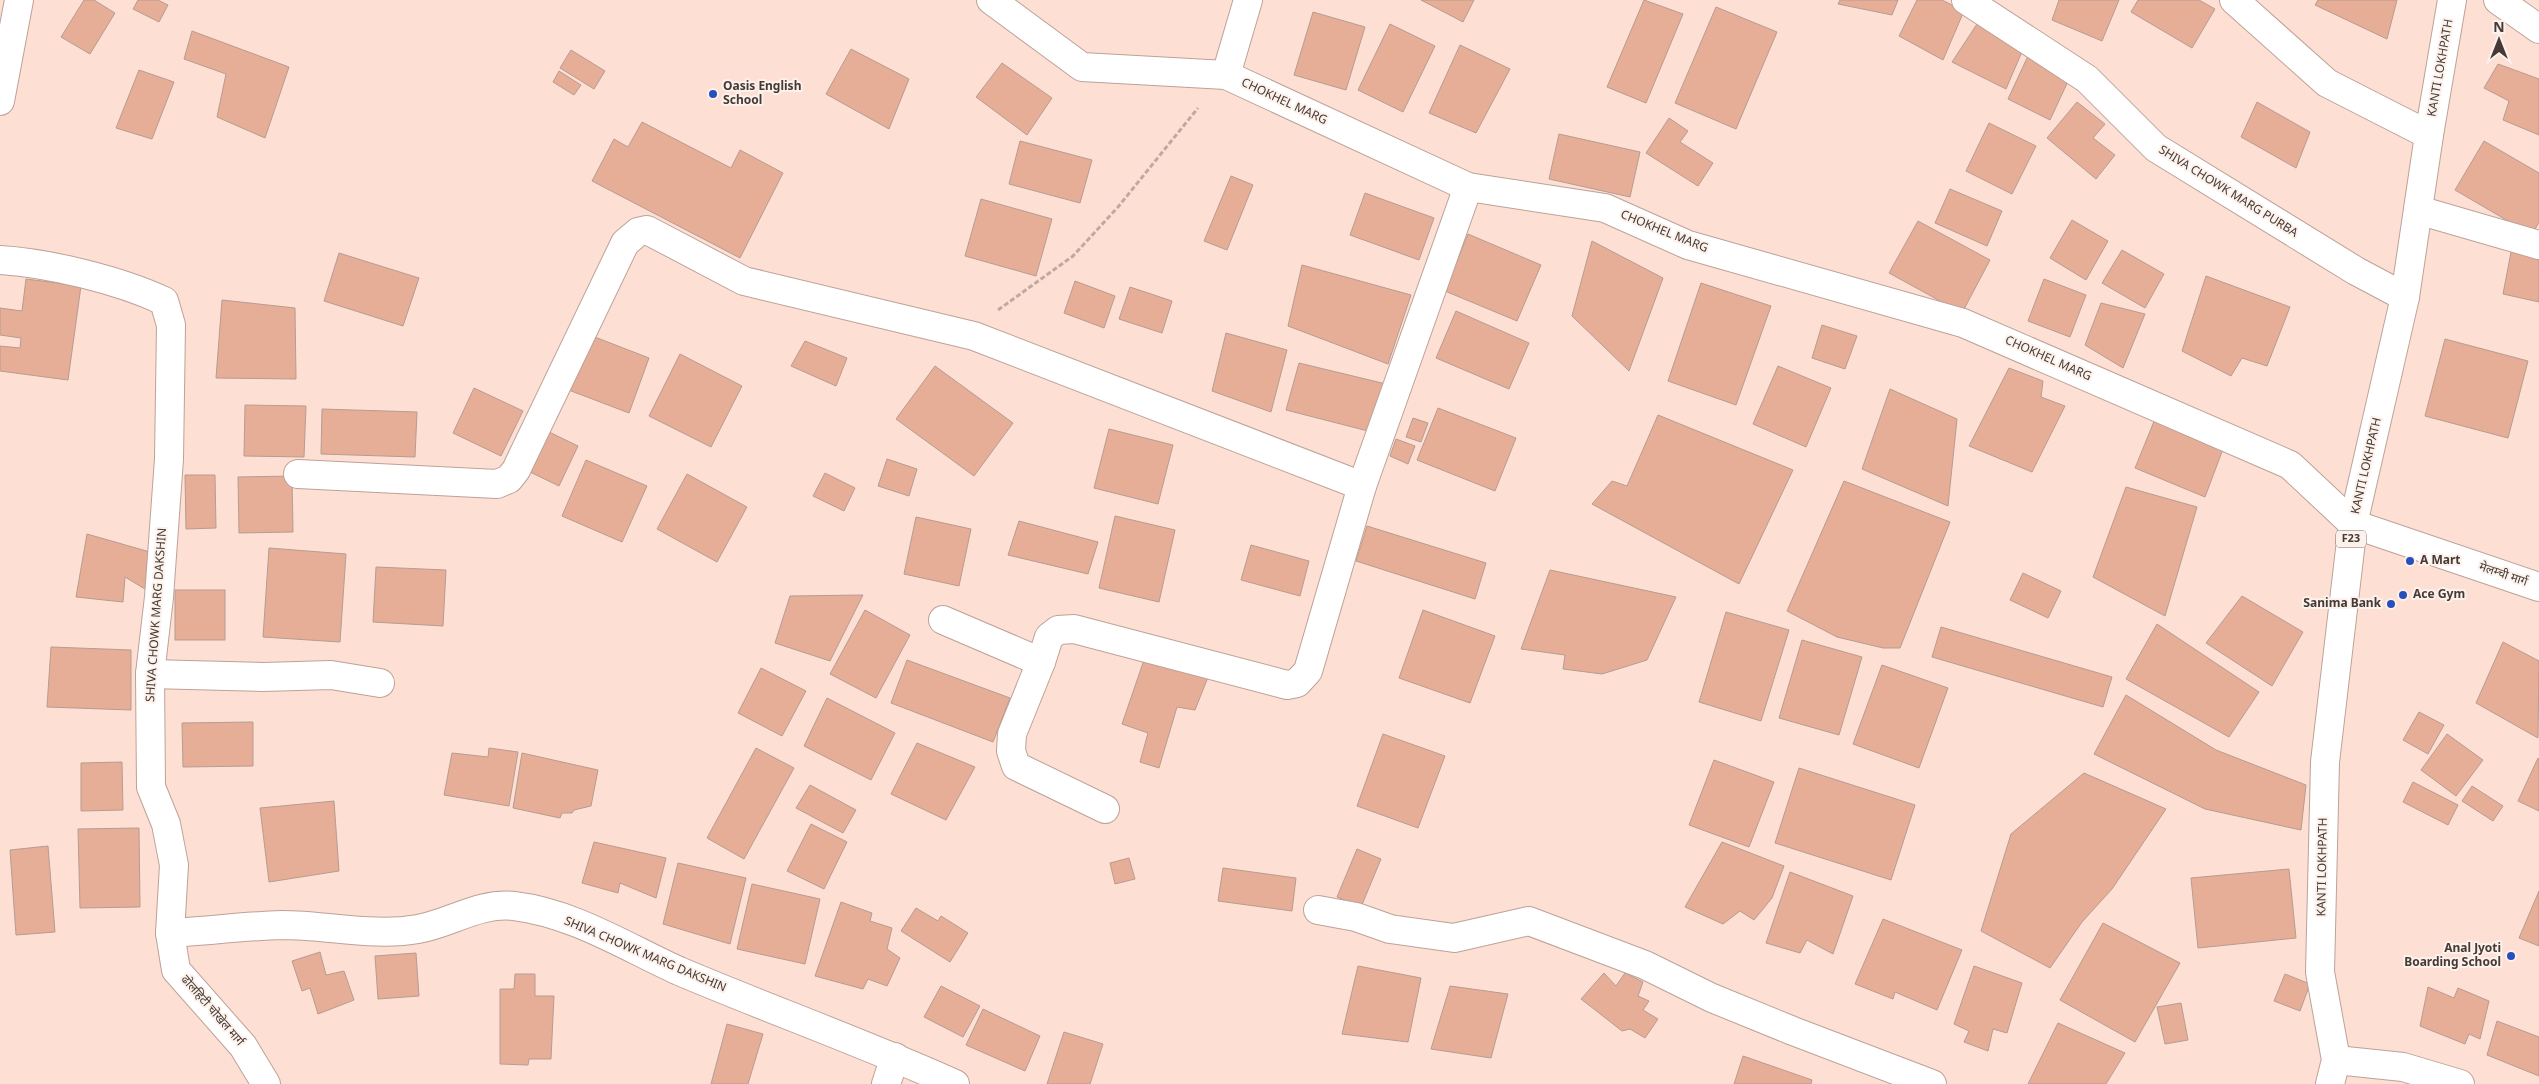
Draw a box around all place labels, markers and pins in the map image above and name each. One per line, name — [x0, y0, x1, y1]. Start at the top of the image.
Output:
place label: Oasis English School — [723, 79, 801, 109]
marker: Oasis English School — [707, 88, 719, 100]
place label: A Mart — [2420, 553, 2460, 569]
marker: A Mart — [2404, 555, 2416, 567]
place label: Ace Gym — [2413, 587, 2465, 603]
marker: Ace Gym — [2397, 589, 2409, 601]
place label: Sanima Bank — [2303, 596, 2382, 612]
marker: Sanima Bank — [2385, 598, 2397, 610]
place label: Anal Jyoti Boarding School — [2404, 941, 2501, 971]
marker: Anal Jyoti Boarding School — [2505, 950, 2517, 962]

